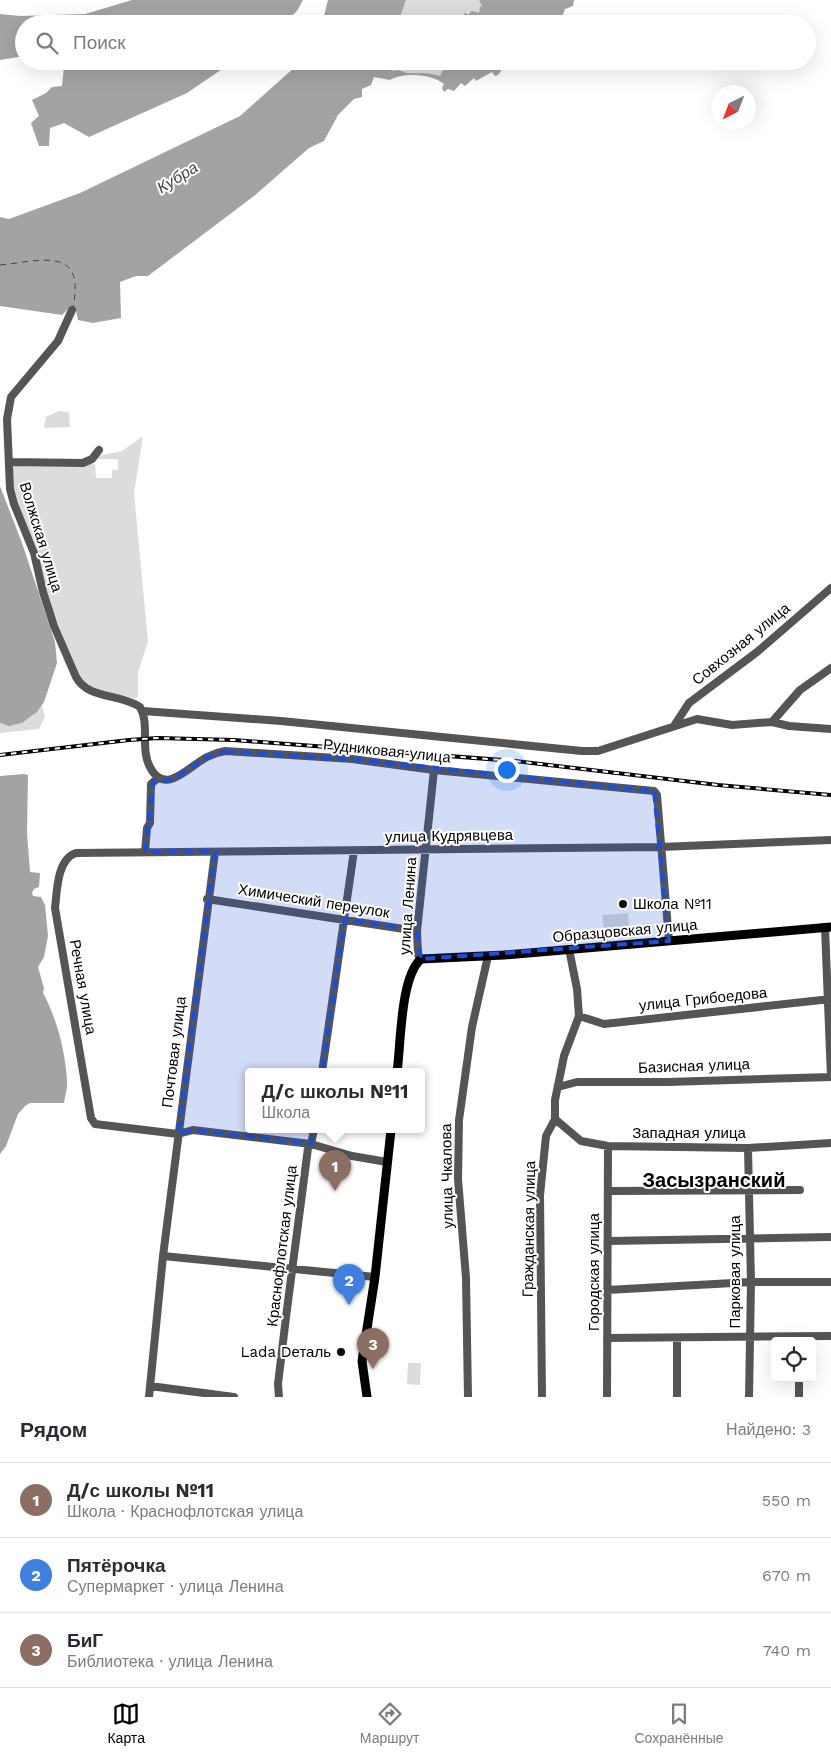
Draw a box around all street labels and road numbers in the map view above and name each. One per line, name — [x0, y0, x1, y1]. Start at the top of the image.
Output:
street label: Волжская улица — [16, 480, 66, 595]
street label: Совхозная улица — [688, 599, 794, 689]
street label: Рудниковая улица — [322, 735, 452, 767]
street label: улица Кудрявцева — [385, 826, 514, 846]
street label: улица Ленина — [396, 856, 420, 955]
street label: Химический переулок — [237, 880, 391, 922]
street label: Образцовская улица — [552, 916, 699, 946]
street label: Речная улица — [66, 938, 100, 1037]
street label: улица Грибоедова — [638, 983, 769, 1015]
street label: Почтовая улица — [158, 995, 190, 1109]
street label: Базисная улица — [638, 1055, 751, 1077]
street label: улица Чкалова — [437, 1123, 457, 1229]
street label: Западная улица — [632, 1124, 747, 1142]
street label: Гражданская улица — [519, 1160, 539, 1297]
street label: Краснофлотская улица — [263, 1164, 301, 1328]
street label: Городская улица — [585, 1212, 603, 1331]
street label: Парковая улица — [726, 1215, 744, 1329]

